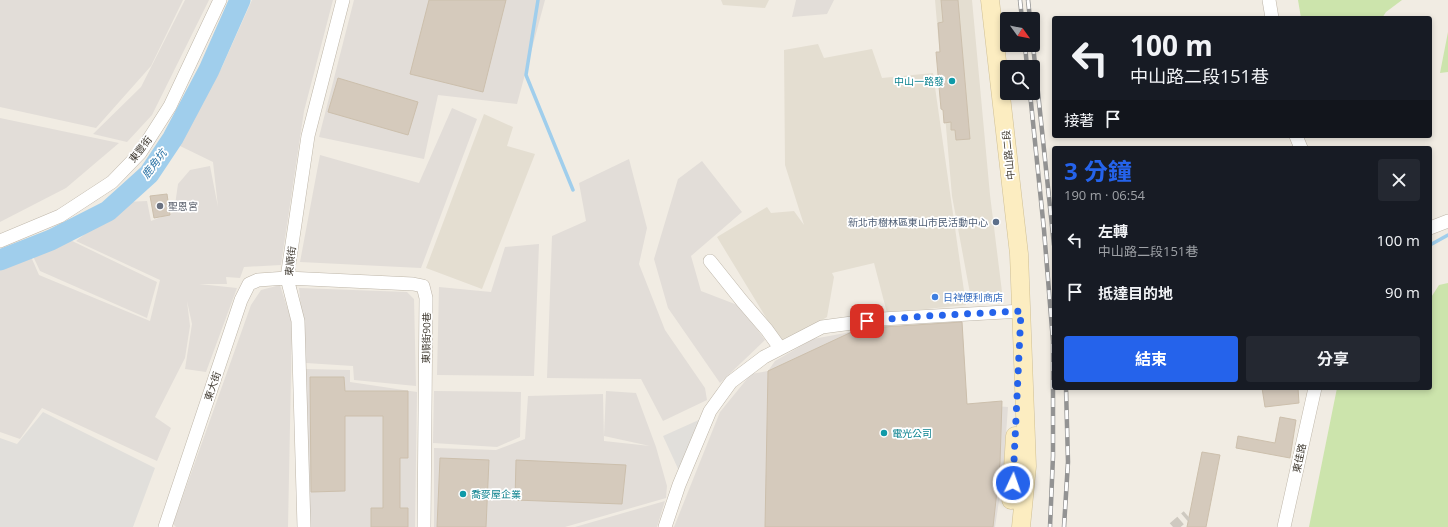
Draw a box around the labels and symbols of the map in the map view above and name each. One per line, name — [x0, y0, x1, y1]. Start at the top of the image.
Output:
north arrow — [1000, 12, 1040, 52]
place label: 中山一路發 — [894, 74, 944, 88]
marker: 中山一路發 — [947, 76, 957, 86]
street label: 中山路二段 — [998, 129, 1018, 181]
street label: 東豐街 — [125, 133, 155, 165]
water label: 鹿角坑 — [138, 144, 171, 181]
place label: 聖恩宮 — [168, 199, 198, 213]
marker: 聖恩宮 — [155, 201, 165, 211]
place label: 新北市樹林區東山市民活動中心 — [848, 215, 988, 229]
marker: 新北市樹林區東山市民活動中心 — [991, 217, 1001, 227]
street label: 東順街 — [281, 245, 299, 277]
place label: 日祥便利商店 — [943, 290, 1003, 304]
marker: 日祥便利商店 — [930, 292, 940, 302]
pin — [850, 304, 884, 338]
street label: 東順街90巷 — [419, 312, 433, 364]
street label: 東大街 — [200, 370, 224, 402]
place label: 電光公司 — [892, 426, 932, 440]
marker: 電光公司 — [879, 428, 889, 438]
street label: 東佳路 — [1289, 442, 1309, 474]
position arrow — [992, 462, 1034, 504]
place label: 喬麥屋企業 — [471, 487, 521, 501]
marker: 喬麥屋企業 — [458, 489, 468, 499]

